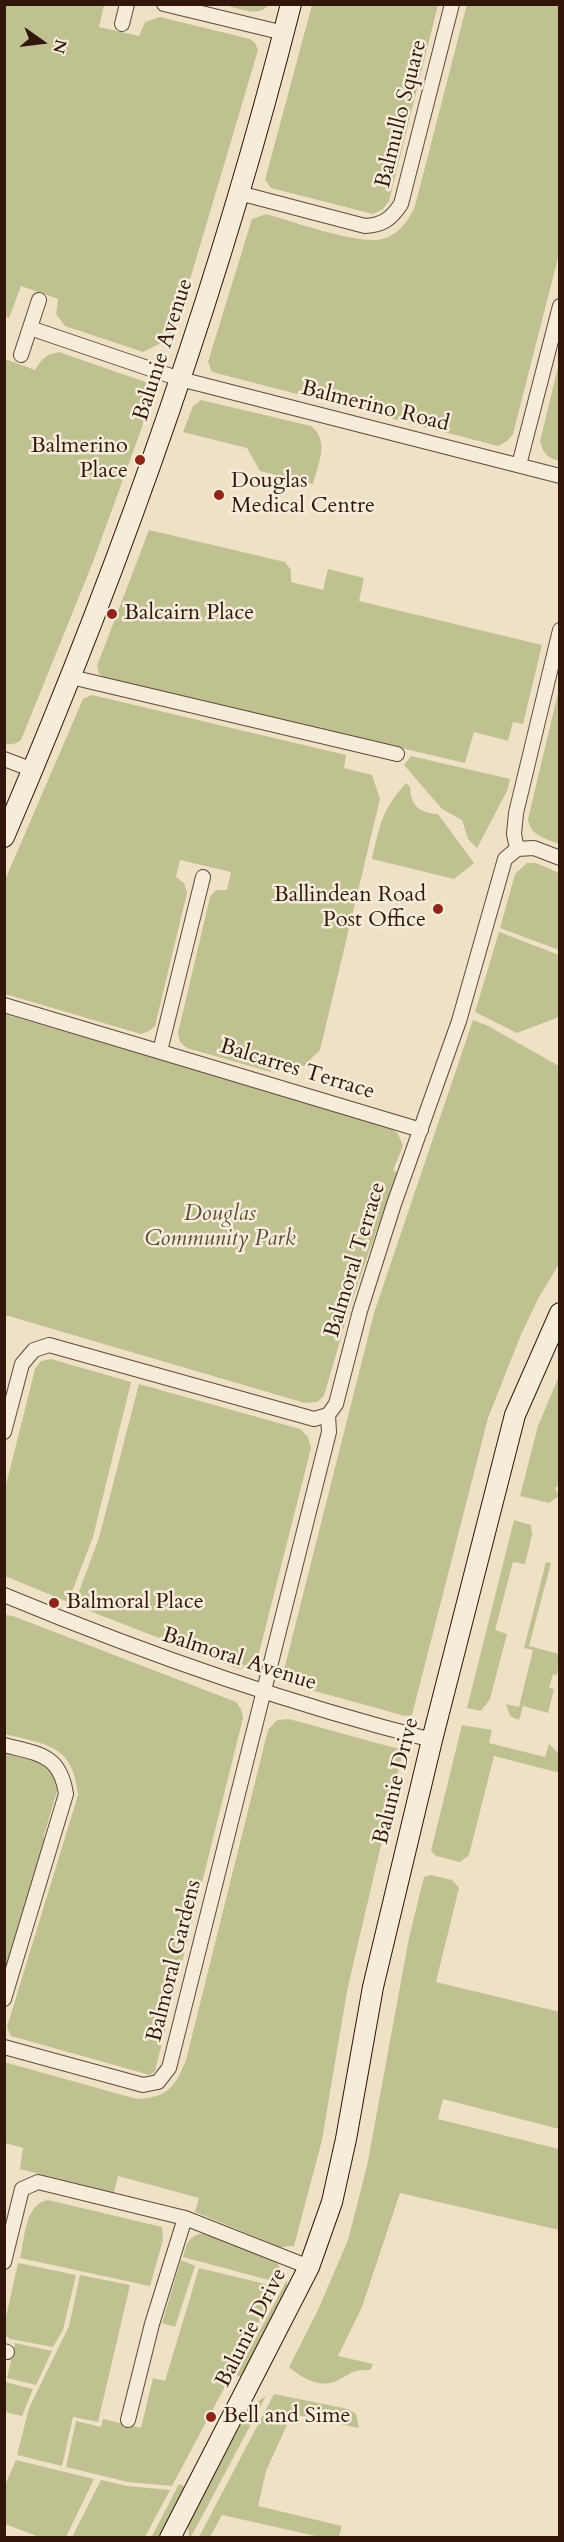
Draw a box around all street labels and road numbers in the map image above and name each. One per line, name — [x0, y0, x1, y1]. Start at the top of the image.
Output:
street label: Balmullo Square — [371, 37, 433, 191]
street label: Balunie Avenue — [129, 276, 199, 424]
street label: Balmerino Road — [298, 376, 452, 438]
street label: Balcarres Terrace — [216, 1034, 378, 1106]
street label: Balmoral Terrace — [320, 1179, 392, 1341]
street label: Balmoral Avenue — [158, 1623, 320, 1697]
street label: Balunie Drive — [368, 1715, 426, 1847]
street label: Balmoral Gardens — [142, 1877, 208, 2045]
street label: Balunie Drive — [211, 2264, 293, 2392]

